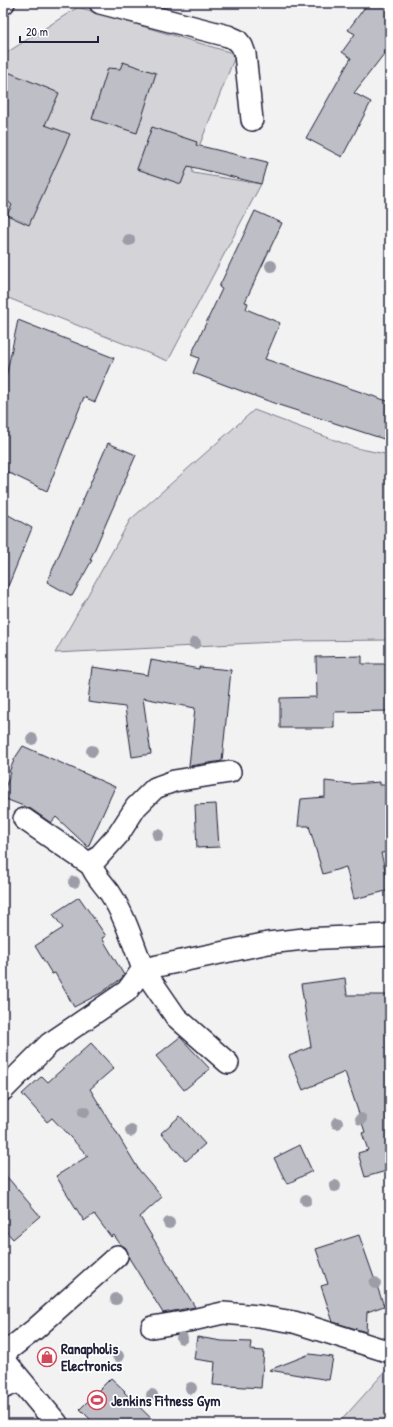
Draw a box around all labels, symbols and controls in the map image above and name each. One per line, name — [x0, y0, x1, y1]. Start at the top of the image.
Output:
scale bar — [20, 18, 98, 44]
text: 20 m — [26, 23, 48, 40]
place label: Ranapholis Electronics — [61, 1338, 122, 1376]
shop icon: Ranapholis Electronics — [36, 1346, 58, 1368]
sports icon: Jenkins Fitness Gym — [86, 1389, 108, 1411]
place label: Jenkins Fitness Gym — [111, 1390, 221, 1412]

